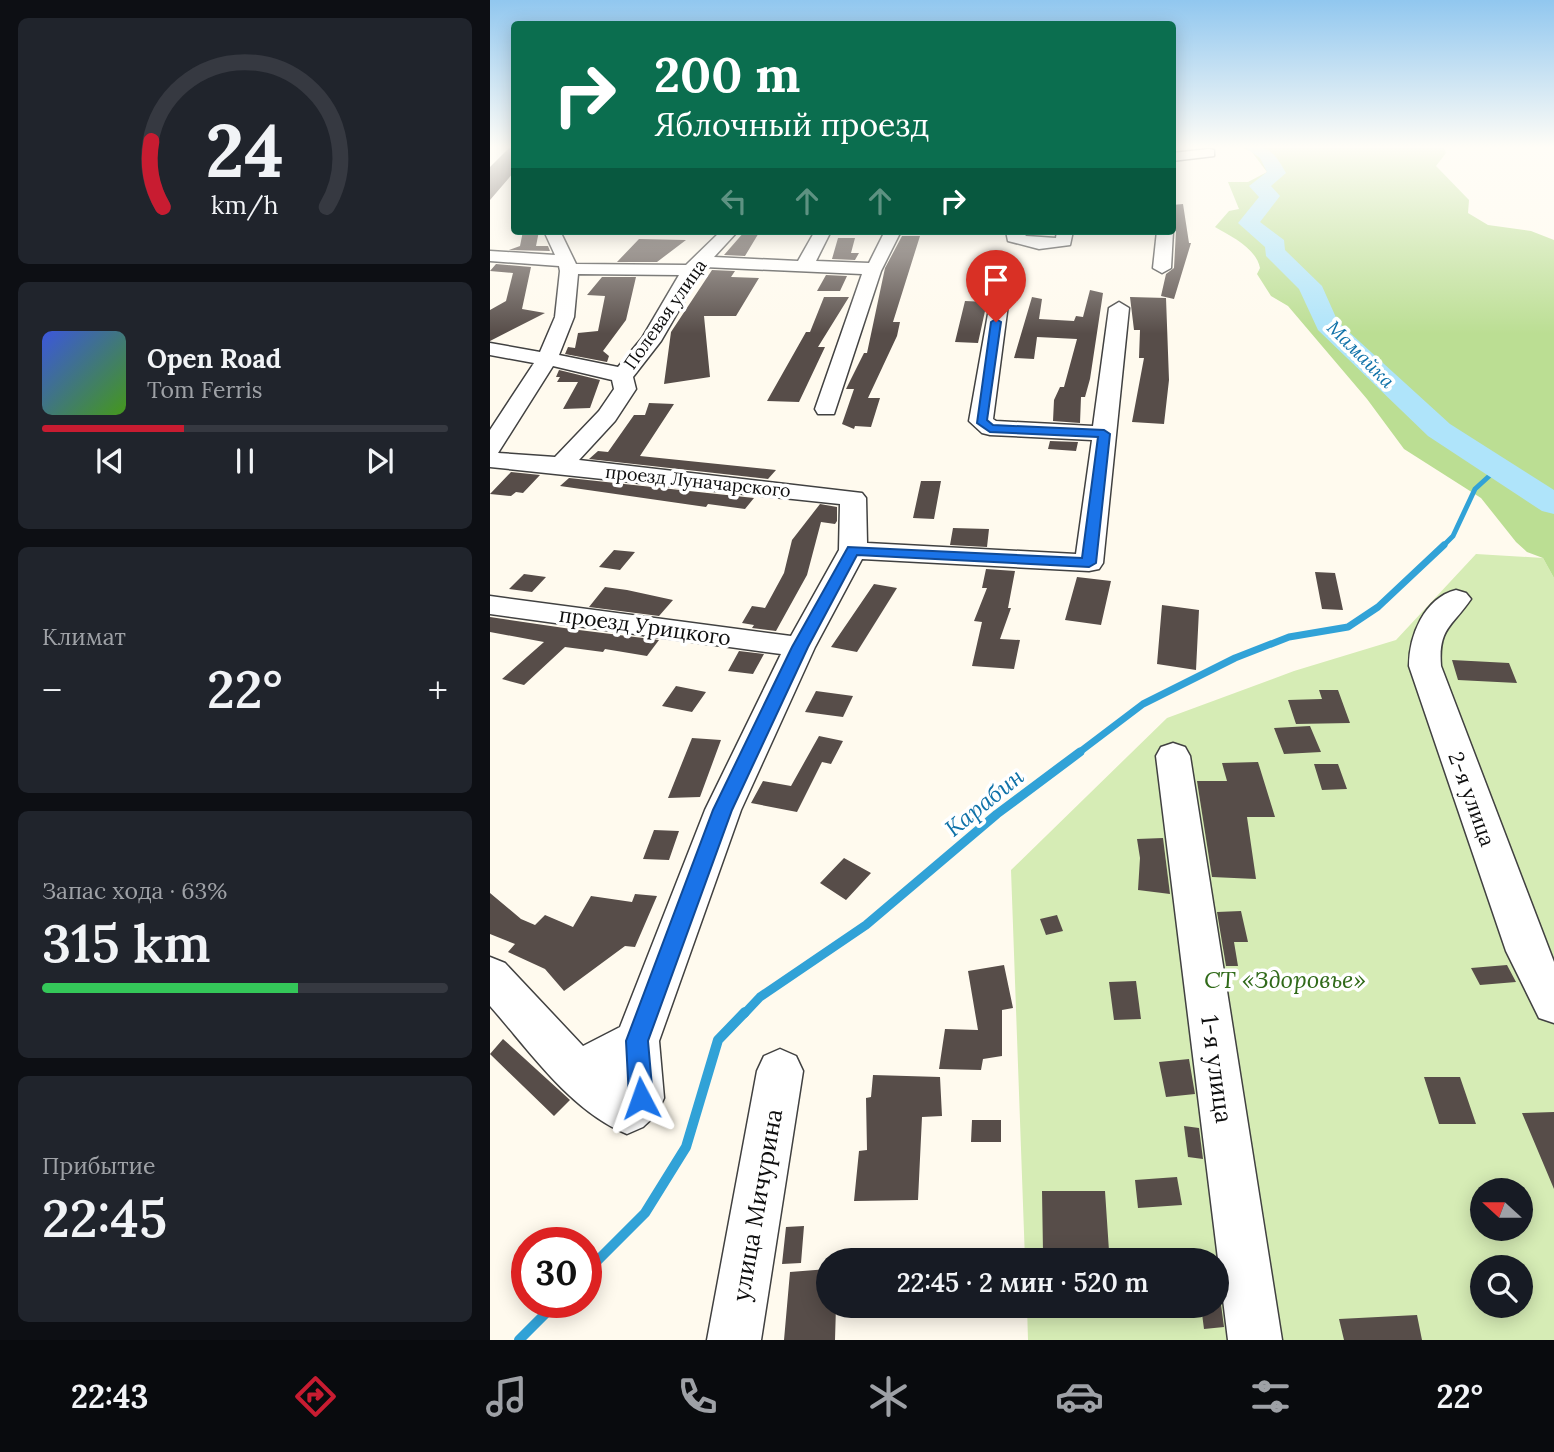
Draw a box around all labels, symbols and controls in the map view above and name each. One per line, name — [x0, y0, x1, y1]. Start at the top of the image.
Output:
text: 200 m — [654, 43, 800, 105]
icon: right — [539, 49, 630, 140]
text: Яблочный проезд — [654, 104, 929, 145]
text: 24 — [206, 105, 284, 198]
icon: left — [715, 182, 753, 220]
icon: ahead — [788, 182, 826, 220]
icon: ahead — [861, 182, 899, 220]
icon: right — [934, 182, 972, 220]
text: km/h — [211, 189, 279, 221]
pin — [966, 250, 1026, 322]
street label: Полевая улица — [619, 254, 711, 374]
icon: arrive — [977, 261, 1015, 299]
water label: Мамайка — [1322, 315, 1400, 393]
text: Open Road — [147, 342, 281, 375]
text: Tom Ferris — [147, 375, 262, 404]
icon: previous — [91, 442, 129, 480]
icon: pause — [226, 442, 264, 480]
icon: next — [361, 442, 399, 480]
street label: проезд Луначарского — [604, 460, 792, 502]
street label: проезд Урицкого — [557, 601, 733, 651]
text: Климат — [42, 622, 126, 651]
text: 22° — [207, 656, 283, 722]
text: − — [42, 666, 62, 714]
text: + — [428, 666, 448, 714]
street label: 2-я улица — [1442, 748, 1502, 850]
water label: Карабин — [939, 761, 1029, 842]
text: Запас хода · 63% — [42, 876, 227, 905]
text: 315 km — [42, 910, 211, 976]
park label: СТ «Здоровье» — [1204, 964, 1366, 995]
street label: 1-я улица — [1194, 1013, 1240, 1125]
position arrow — [604, 1061, 678, 1135]
street label: улица Мичурина — [725, 1106, 789, 1304]
text: Прибытие — [42, 1151, 156, 1180]
north arrow — [1470, 1178, 1533, 1241]
map controls — [1470, 1178, 1533, 1318]
text: 22:45 — [42, 1185, 167, 1251]
speed limit sign: 30 — [511, 1227, 602, 1318]
button: search — [1470, 1255, 1533, 1318]
text: 22:45 · 2 мин · 520 m — [897, 1266, 1148, 1299]
icon: directions — [291, 1372, 340, 1421]
icon: music — [482, 1372, 531, 1421]
icon: phone — [673, 1372, 722, 1421]
icon: climate — [864, 1372, 913, 1421]
icon: car — [1055, 1372, 1104, 1421]
icon: filters — [1246, 1372, 1295, 1421]
text: 22:43 — [71, 1376, 149, 1417]
text: 22° — [1437, 1376, 1483, 1417]

